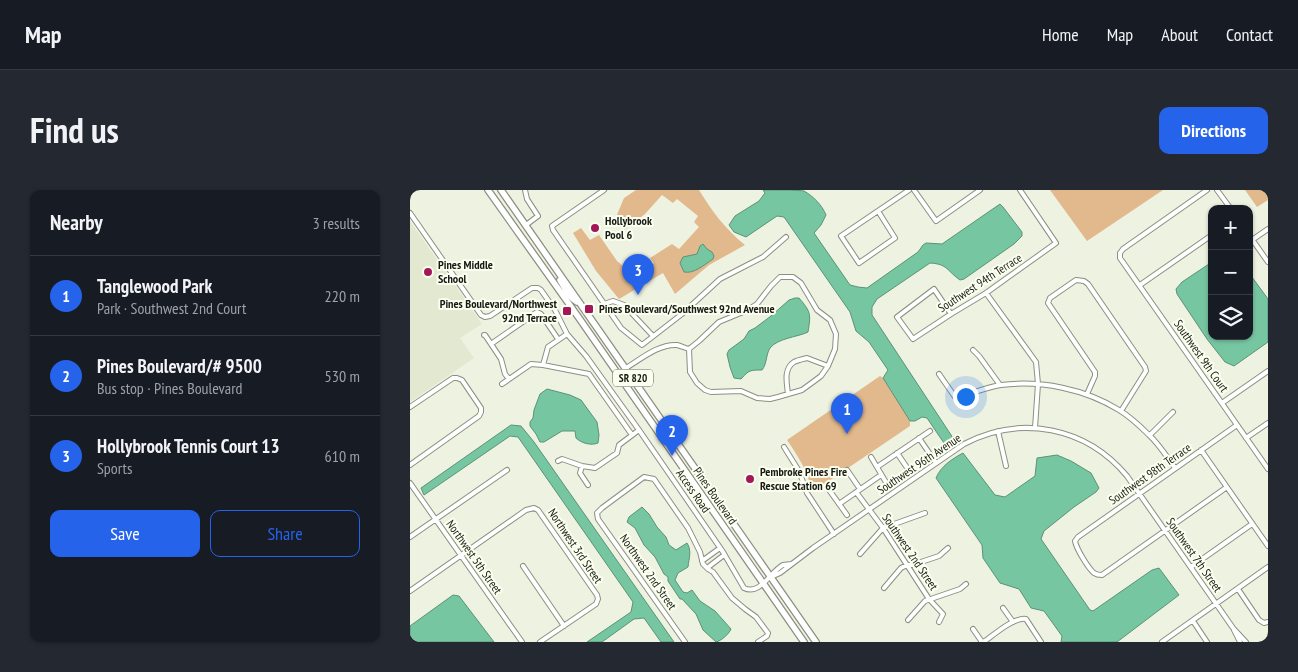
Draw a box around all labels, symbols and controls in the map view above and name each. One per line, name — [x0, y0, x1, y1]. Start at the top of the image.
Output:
text: Map — [25, 19, 62, 50]
text: Home — [1042, 23, 1079, 46]
text: Map — [1107, 23, 1133, 46]
text: About — [1161, 23, 1198, 46]
text: Contact — [1226, 23, 1273, 46]
text: Find us — [30, 107, 119, 153]
button: Directions — [1159, 107, 1268, 154]
map controls — [1208, 205, 1253, 340]
button: + — [1208, 205, 1253, 250]
text: Nearby — [50, 209, 103, 236]
text: 3 results — [313, 213, 360, 233]
place label: Hollybrook Pool 6 — [605, 213, 652, 242]
marker: Hollybrook Pool 6 — [589, 222, 601, 234]
street label: Southwest 94th Terrace — [935, 250, 1025, 315]
button: − — [1208, 250, 1253, 295]
pin: 3 — [622, 254, 654, 295]
place label: Pines Middle School — [438, 257, 493, 286]
marker: Pines Middle School — [422, 266, 434, 278]
text: Tanglewood Park — [97, 274, 212, 298]
text: 1 — [62, 286, 70, 306]
text: 220 m — [325, 286, 360, 306]
button: layers — [1208, 295, 1253, 340]
place label: Pines Boulevard/Northwest 92nd Terrace — [440, 296, 557, 325]
text: Park · Southwest 2nd Court — [97, 298, 246, 318]
place label: Pines Boulevard/Southwest 92nd Avenue — [599, 301, 775, 316]
marker: Pines Boulevard/Southwest 92nd Avenue — [583, 303, 595, 315]
marker: Pines Boulevard/Northwest 92nd Terrace — [561, 305, 573, 317]
street label: Southwest 9th Court — [1171, 317, 1232, 395]
text: Pines Boulevard/# 9500 — [97, 354, 262, 378]
text: 2 — [62, 366, 70, 386]
text: 530 m — [325, 366, 360, 386]
road number: SR 820 — [613, 370, 653, 387]
text: Bus stop · Pines Boulevard — [97, 378, 243, 398]
your location — [953, 384, 979, 410]
pin: 1 — [831, 393, 863, 434]
pin: 2 — [656, 415, 688, 456]
street label: Southwest 96th Avenue — [874, 430, 964, 497]
text: Hollybrook Tennis Court 13 — [97, 434, 279, 458]
street label: Southwest 98th Terrace — [1106, 440, 1194, 508]
text: 3 — [62, 446, 70, 466]
text: 610 m — [325, 446, 360, 466]
text: Sports — [97, 458, 132, 478]
street label: Pines Boulevard — [690, 464, 741, 527]
place label: Pembroke Pines Fire Rescue Station 69 — [760, 464, 847, 493]
street label: Access Road — [673, 466, 714, 515]
marker: Pembroke Pines Fire Rescue Station 69 — [744, 473, 756, 485]
street label: Northwest 3rd Street — [545, 506, 606, 587]
button: Save — [50, 510, 200, 557]
button: Share — [210, 510, 360, 557]
street label: Southwest 2nd Street — [879, 511, 942, 593]
street label: Southwest 7th Street — [1163, 515, 1226, 595]
street label: Northwest 5th Street — [443, 517, 506, 597]
street label: Northwest 2nd Street — [617, 531, 680, 613]

